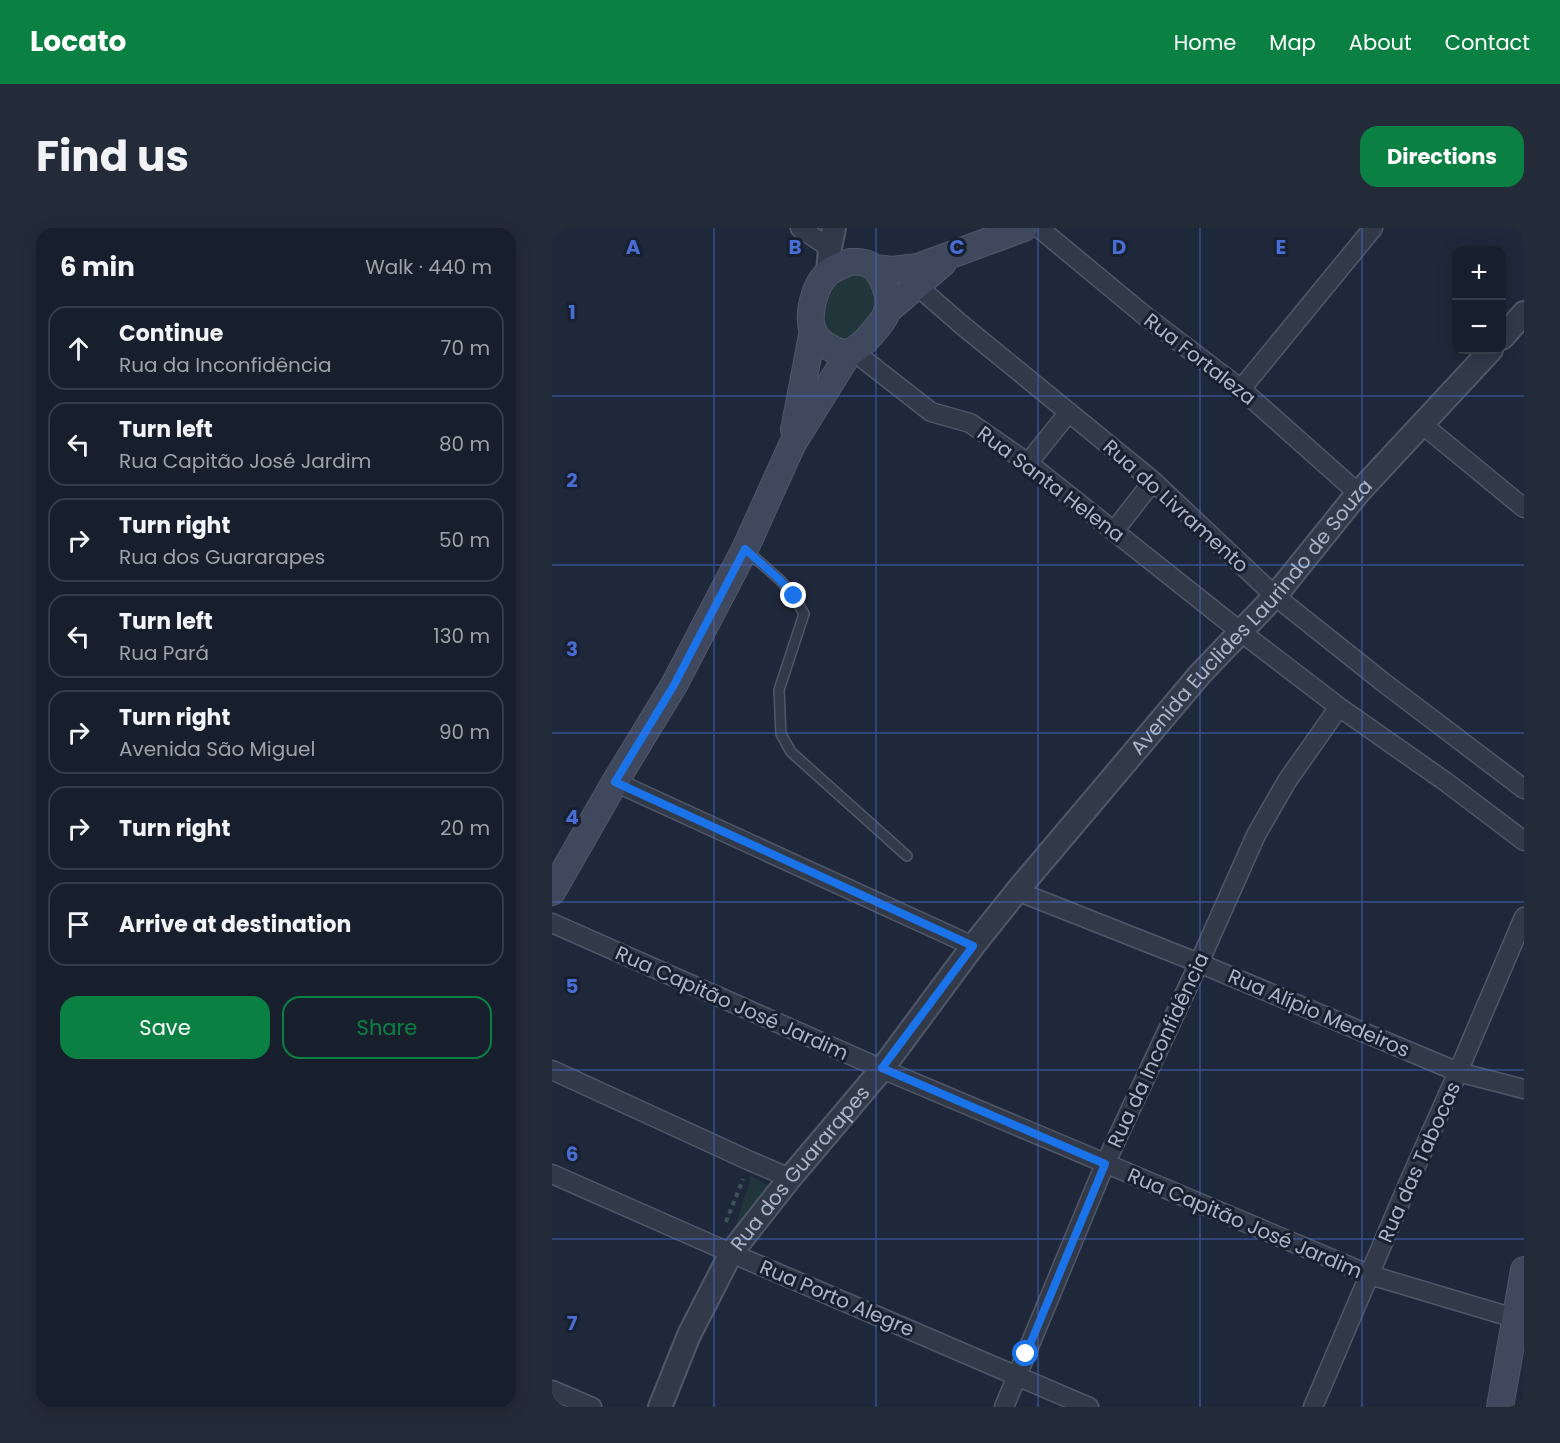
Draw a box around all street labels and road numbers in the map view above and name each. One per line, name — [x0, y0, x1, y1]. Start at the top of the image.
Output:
street label: Rua Fortaleza — [1138, 306, 1262, 412]
street label: Rua Santa Helena — [972, 419, 1130, 549]
street label: Rua do Livramento — [1097, 433, 1255, 579]
street label: Avenida Euclides Laurindo de Souza — [1124, 472, 1378, 761]
street label: Rua Capitão José Jardim — [611, 939, 853, 1067]
street label: Rua da Inconfidência — [1100, 948, 1216, 1152]
street label: Rua Alípio Medeiros — [1224, 962, 1414, 1064]
street label: Rua das Tabocas — [1371, 1077, 1467, 1247]
street label: Rua dos Guararapes — [724, 1080, 876, 1257]
street label: Rua Capitão José Jardim — [1123, 1161, 1367, 1285]
street label: Rua Porto Alegre — [755, 1253, 919, 1343]

